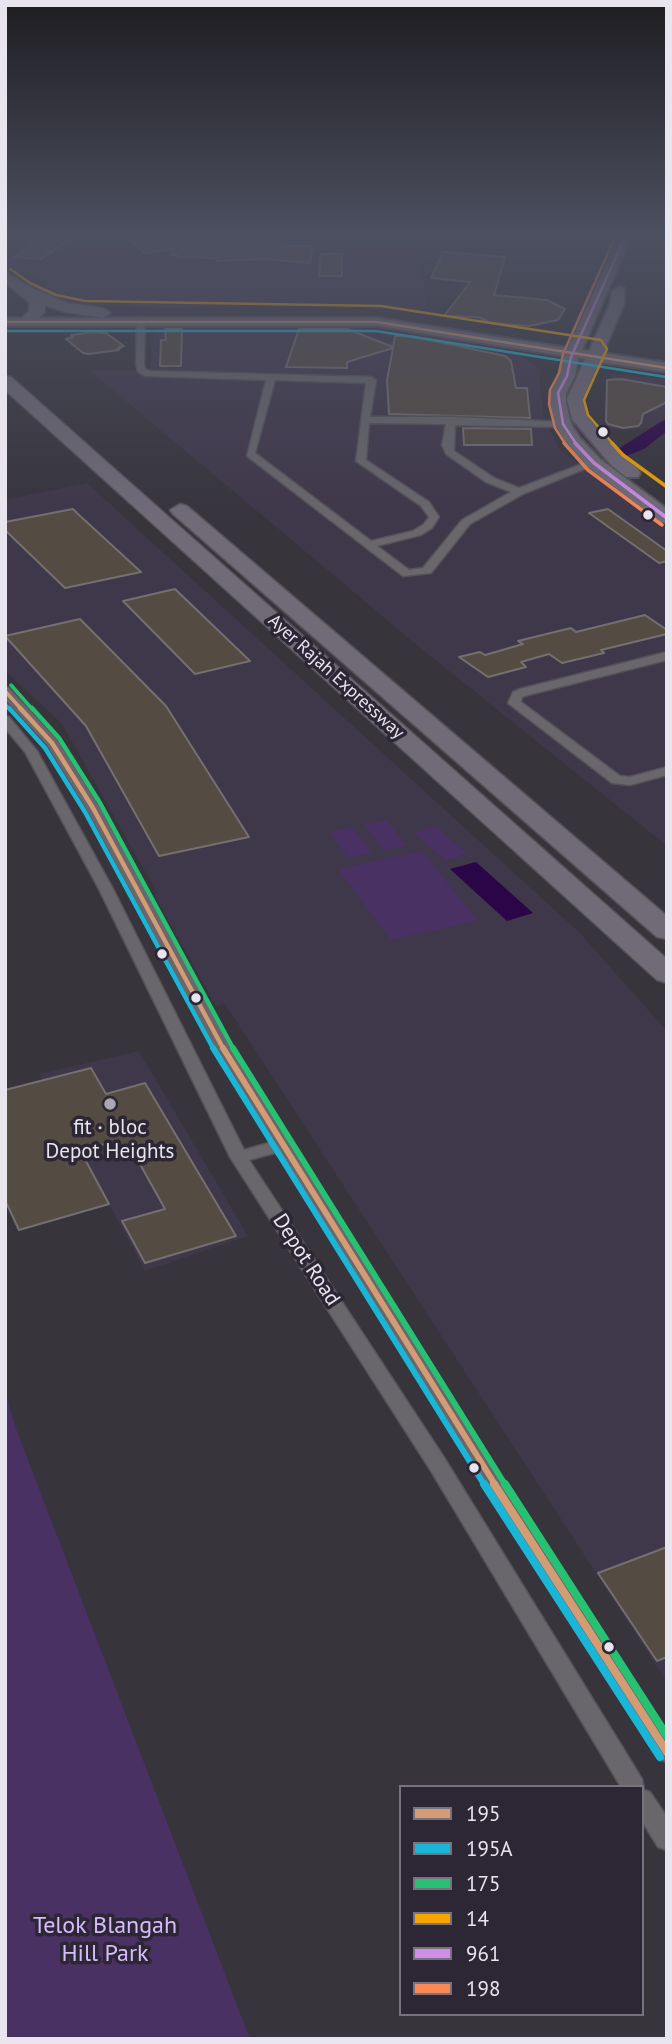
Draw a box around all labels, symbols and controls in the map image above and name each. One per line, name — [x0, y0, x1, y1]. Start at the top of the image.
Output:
unlabelled marker — [596, 425, 610, 439]
unlabelled marker — [641, 508, 655, 522]
street label: Ayer Rajah Expressway — [264, 610, 408, 744]
unlabelled marker — [155, 947, 169, 961]
unlabelled marker — [189, 991, 203, 1005]
marker: fit · bloc Depot Heights — [102, 1096, 118, 1112]
place label: fit · bloc Depot Heights — [46, 1115, 174, 1165]
street label: Depot Road — [267, 1209, 345, 1311]
unlabelled marker — [467, 1461, 481, 1475]
unlabelled marker — [602, 1640, 616, 1654]
legend — [399, 1785, 644, 2016]
text: 195 — [466, 1800, 500, 1827]
text: 195A — [466, 1835, 513, 1862]
text: 175 — [466, 1870, 500, 1897]
text: 14 — [466, 1905, 489, 1932]
park label: Telok Blangah Hill Park — [33, 1912, 177, 1968]
text: 961 — [466, 1940, 500, 1967]
text: 198 — [466, 1975, 500, 2002]

